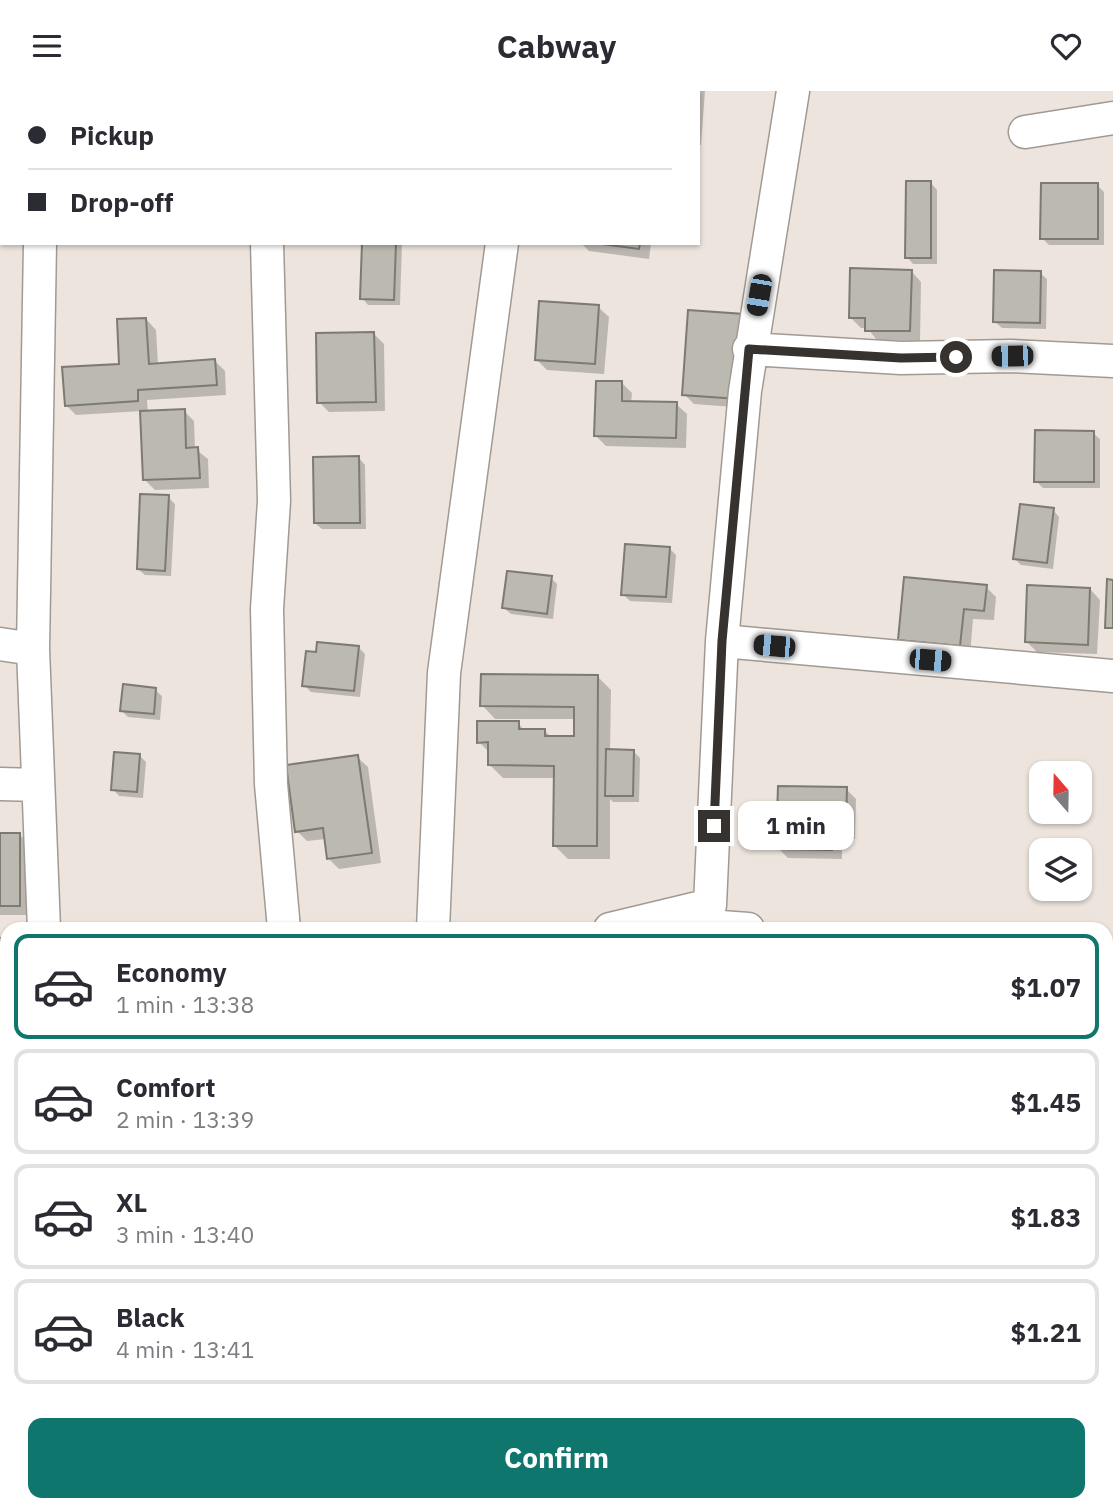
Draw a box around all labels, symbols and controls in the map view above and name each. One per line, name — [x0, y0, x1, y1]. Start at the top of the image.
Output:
text: Cabway — [497, 25, 616, 67]
icon: menu — [28, 27, 66, 65]
icon: heart — [1047, 27, 1085, 65]
text: Pickup — [70, 118, 154, 152]
text: Drop-off — [70, 185, 173, 219]
car — [746, 272, 773, 318]
route start — [940, 341, 972, 373]
car — [991, 345, 1034, 367]
car — [753, 634, 796, 658]
car — [909, 648, 952, 672]
north arrow — [1029, 761, 1092, 824]
map controls — [1029, 761, 1092, 901]
callout: 1 min — [738, 801, 854, 851]
route end — [698, 810, 730, 842]
text: 1 min — [766, 810, 826, 840]
button: layers — [1029, 838, 1092, 901]
icon: car — [32, 955, 95, 1018]
text: Economy — [116, 955, 227, 989]
text: $1.07 — [1011, 970, 1081, 1004]
text: 1 min · 13:38 — [116, 989, 254, 1019]
icon: car — [32, 1070, 95, 1133]
text: Comfort — [116, 1070, 215, 1104]
text: $1.45 — [1011, 1085, 1081, 1119]
text: 2 min · 13:39 — [116, 1104, 254, 1134]
icon: car — [32, 1185, 95, 1248]
text: XL — [116, 1185, 147, 1219]
text: $1.83 — [1011, 1200, 1081, 1234]
text: 3 min · 13:40 — [116, 1219, 254, 1249]
icon: car — [32, 1300, 95, 1363]
text: Black — [116, 1300, 184, 1334]
text: $1.21 — [1011, 1315, 1081, 1349]
text: 4 min · 13:41 — [116, 1334, 254, 1364]
button: Confirm — [28, 1418, 1085, 1498]

